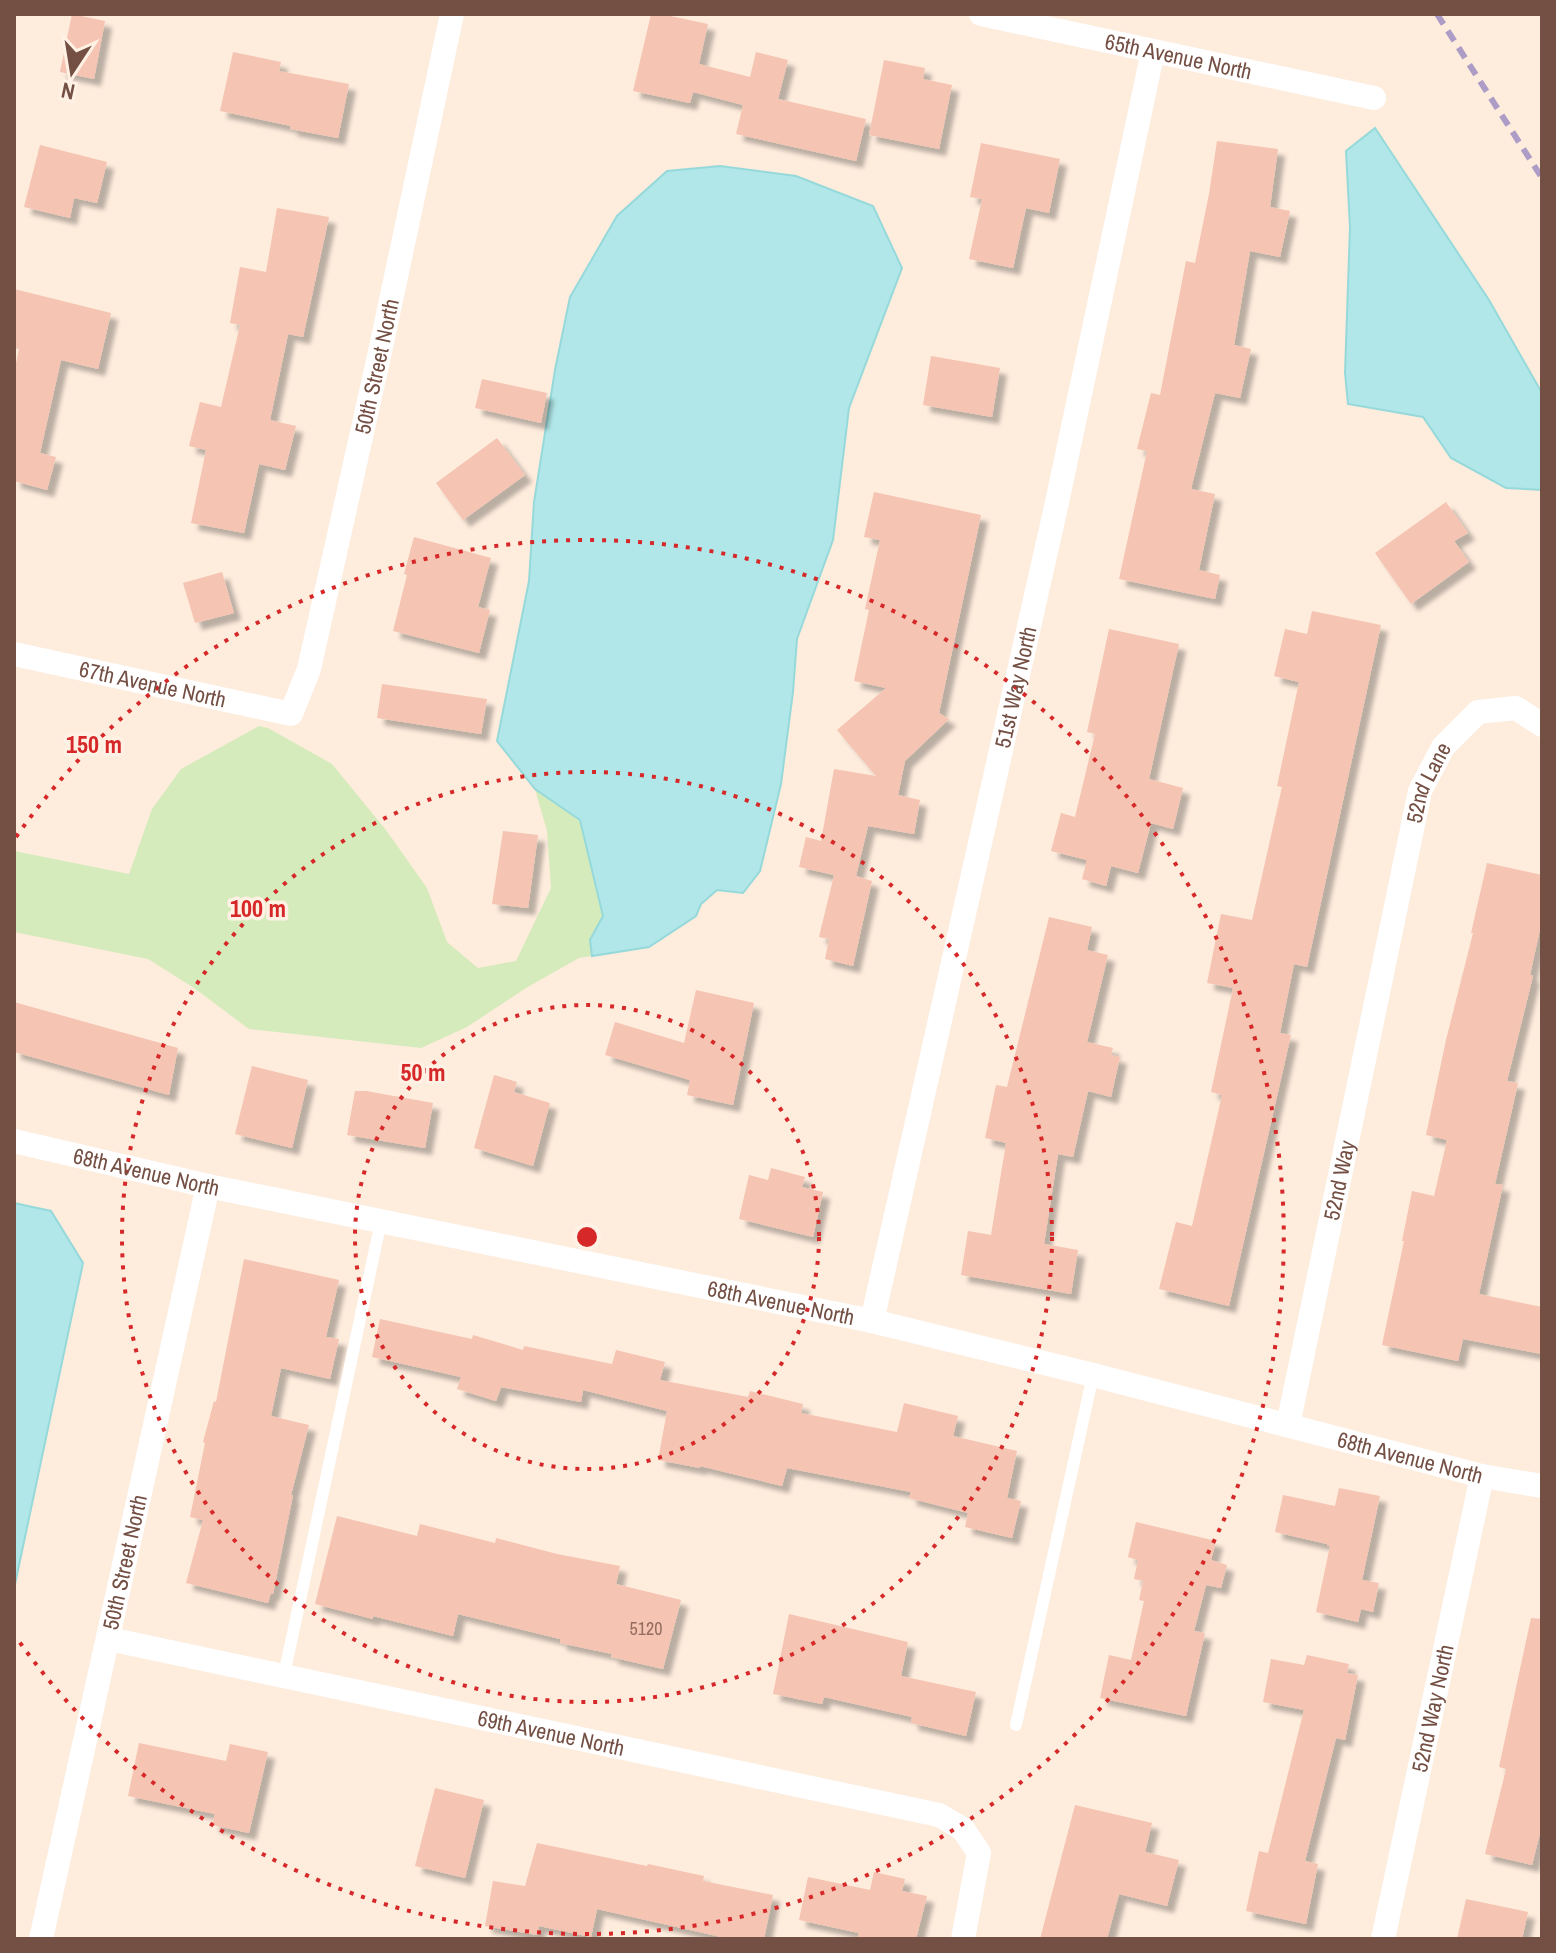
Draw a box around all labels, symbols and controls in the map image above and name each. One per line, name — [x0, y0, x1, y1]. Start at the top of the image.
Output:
street label: 65th Avenue North — [1102, 26, 1255, 87]
north arrow — [32, 32, 112, 112]
text: N — [58, 76, 77, 108]
street label: 50th Street North — [347, 296, 406, 437]
street label: 51st Way North — [987, 623, 1044, 751]
street label: 67th Avenue North — [77, 654, 229, 715]
text: 150 m — [66, 728, 122, 760]
street label: 52nd Lane — [1399, 737, 1458, 826]
text: 100 m — [230, 892, 286, 924]
text: 50 m — [401, 1056, 445, 1088]
street label: 52nd Way — [1316, 1138, 1362, 1223]
street label: 68th Avenue North — [70, 1140, 222, 1203]
centre of rings — [573, 1223, 601, 1251]
street label: 68th Avenue North — [705, 1273, 857, 1332]
street label: 68th Avenue North — [1334, 1424, 1486, 1491]
street label: 50th Street North — [95, 1492, 154, 1633]
house number: 5120 — [630, 1616, 662, 1641]
street label: 52nd Way North — [1404, 1642, 1461, 1775]
street label: 69th Avenue North — [475, 1703, 627, 1763]

